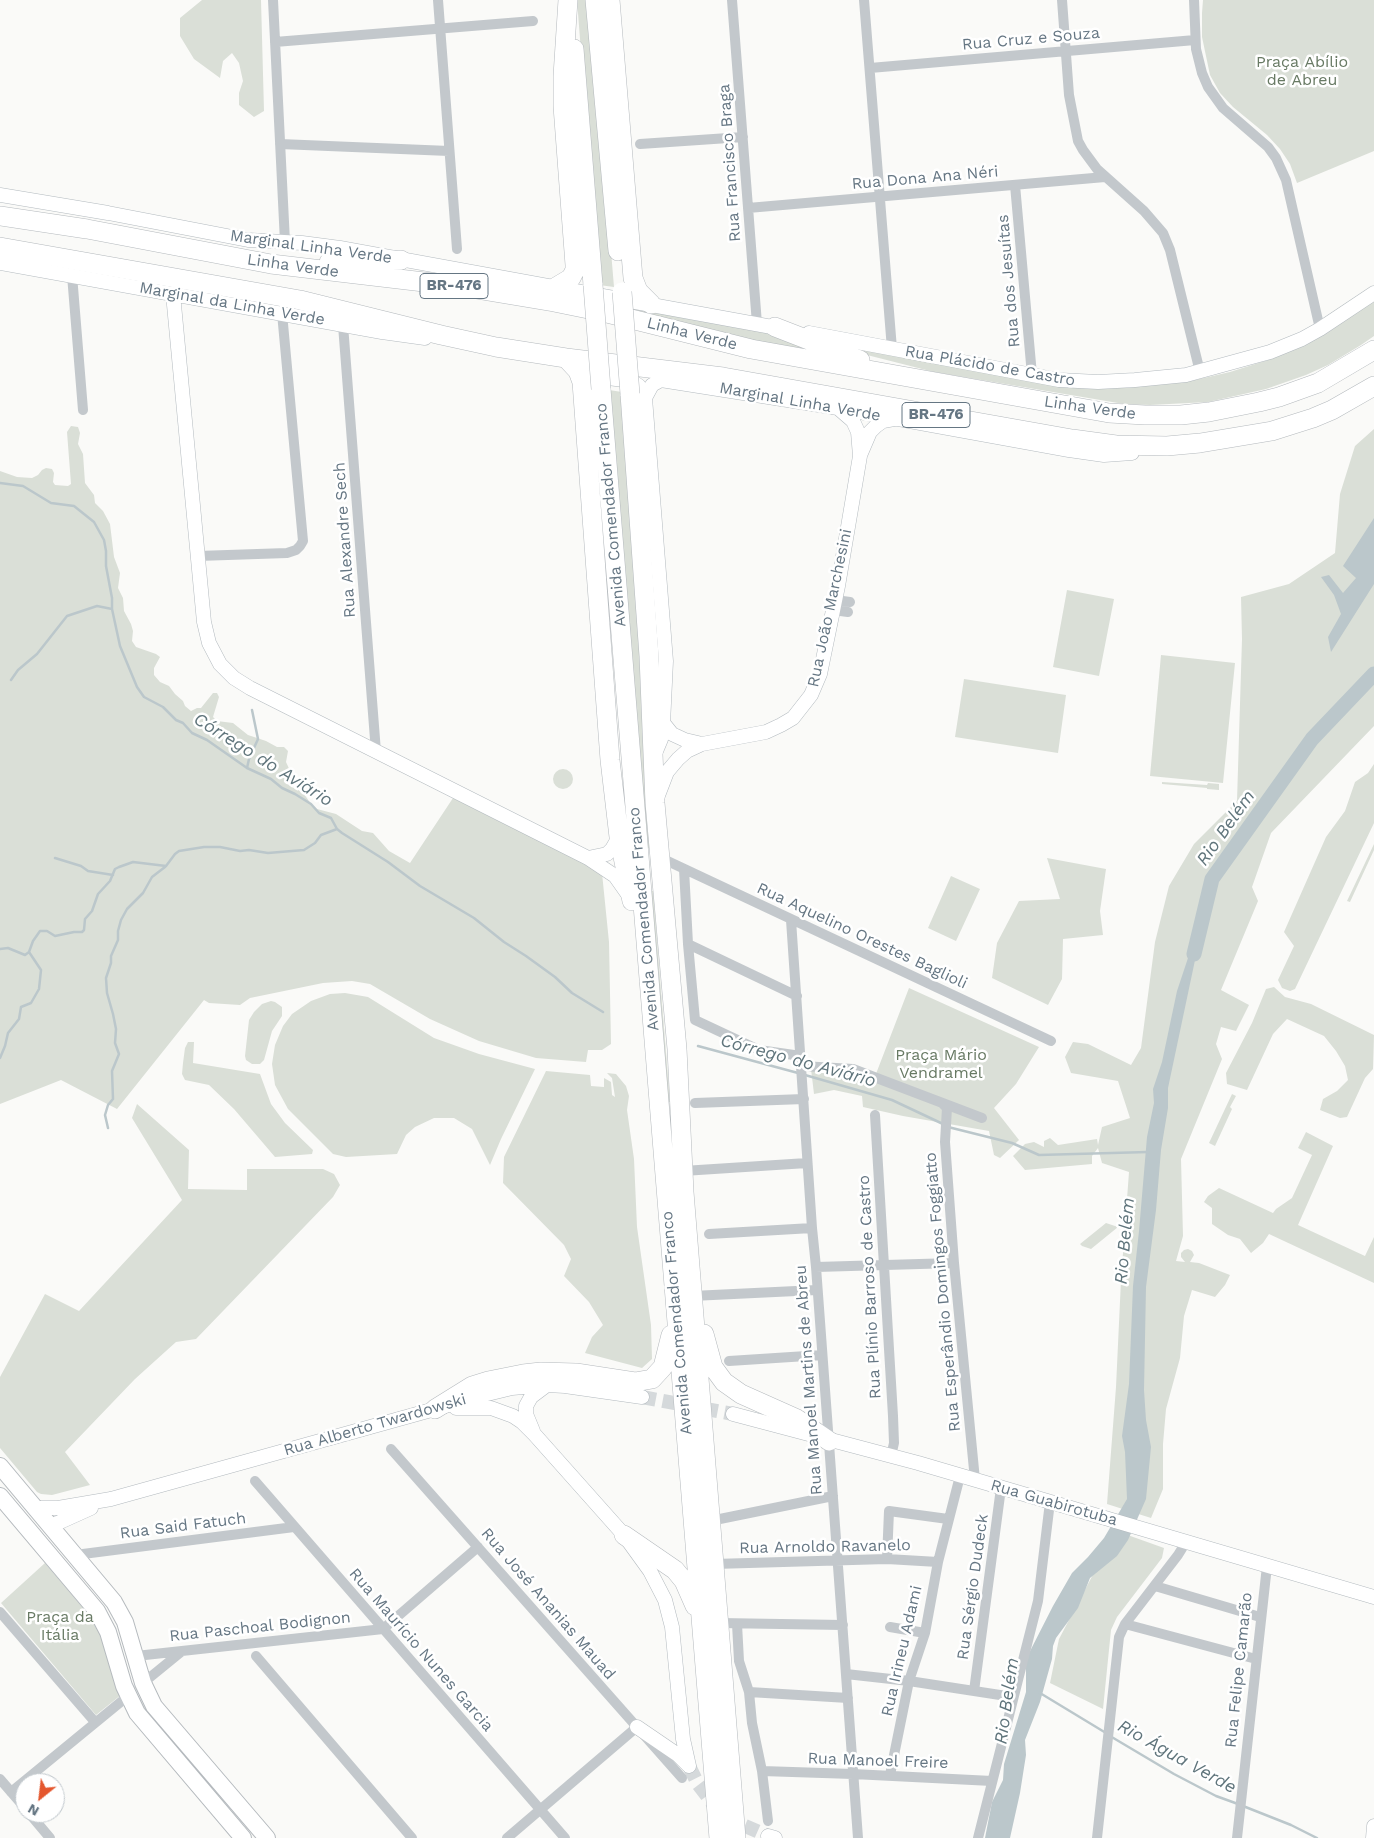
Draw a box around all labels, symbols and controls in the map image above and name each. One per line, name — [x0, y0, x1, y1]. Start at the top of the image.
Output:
street label: Rua Cruz e Souza — [961, 23, 1101, 55]
park label: Praça Abílio de Abreu — [1256, 52, 1348, 90]
street label: Rua Francisco Braga — [715, 83, 745, 243]
street label: Rua Dona Ana Néri — [851, 162, 999, 194]
street label: Rua dos Jesuítas — [994, 214, 1024, 348]
street label: Marginal Linha Verde — [229, 226, 393, 268]
street label: Linha Verde — [246, 250, 340, 282]
road number: BR-476 — [420, 274, 488, 298]
street label: Marginal da Linha Verde — [138, 278, 326, 330]
street label: Linha Verde — [645, 313, 739, 355]
street label: Rua Plácido de Castro — [903, 342, 1077, 390]
street label: Marginal Linha Verde — [718, 378, 882, 426]
street label: Linha Verde — [1043, 392, 1137, 424]
street label: Avenida Comendador Franco — [592, 402, 630, 628]
road number: BR-476 — [902, 402, 970, 428]
street label: Rua Alexandre Sech — [330, 462, 360, 618]
street label: Rua João Marchesini — [804, 527, 856, 689]
water label: Córrego do Aviário — [189, 708, 337, 812]
water label: Rio Belém — [1192, 786, 1260, 870]
street label: Avenida Comendador Franco — [625, 806, 663, 1032]
street label: Rua Aquelino Orestes Baglioli — [754, 879, 970, 993]
water label: Córrego do Aviário — [718, 1030, 878, 1092]
park label: Praça Mário Vendramel — [895, 1045, 987, 1083]
street label: Rua Esperândio Domingos Foggiatto — [921, 1152, 965, 1432]
street label: Rua Plínio Barroso de Castro — [855, 1175, 885, 1399]
water label: Rio Belém — [1110, 1197, 1140, 1285]
street label: Avenida Comendador Franco — [658, 1210, 696, 1436]
street label: Rua Manoel Martins de Abreu — [791, 1264, 827, 1496]
street label: Rua Alberto Twardowski — [282, 1390, 468, 1460]
street label: Rua Guabirotuba — [988, 1476, 1120, 1530]
street label: Rua Said Fatuch — [119, 1509, 247, 1543]
street label: Rua Sérgio Dudeck — [953, 1513, 993, 1661]
street label: Rua José Ananias Mauad — [477, 1524, 619, 1684]
street label: Rua Arnoldo Ravanelo — [739, 1536, 911, 1558]
street label: Rua Maurício Nunes Garcia — [345, 1564, 497, 1736]
street label: Rua Irineu Adami — [878, 1584, 926, 1718]
street label: Rua Felipe Camarão — [1221, 1591, 1257, 1749]
park label: Praça da Itália — [26, 1607, 94, 1645]
street label: Rua Paschoal Bodignon — [168, 1608, 352, 1646]
water label: Rio Belém — [990, 1656, 1024, 1746]
water label: Rio Água Verde — [1114, 1716, 1240, 1798]
street label: Rua Manoel Freire — [807, 1749, 949, 1773]
north arrow — [15, 1773, 65, 1823]
text: N — [25, 1801, 42, 1820]

